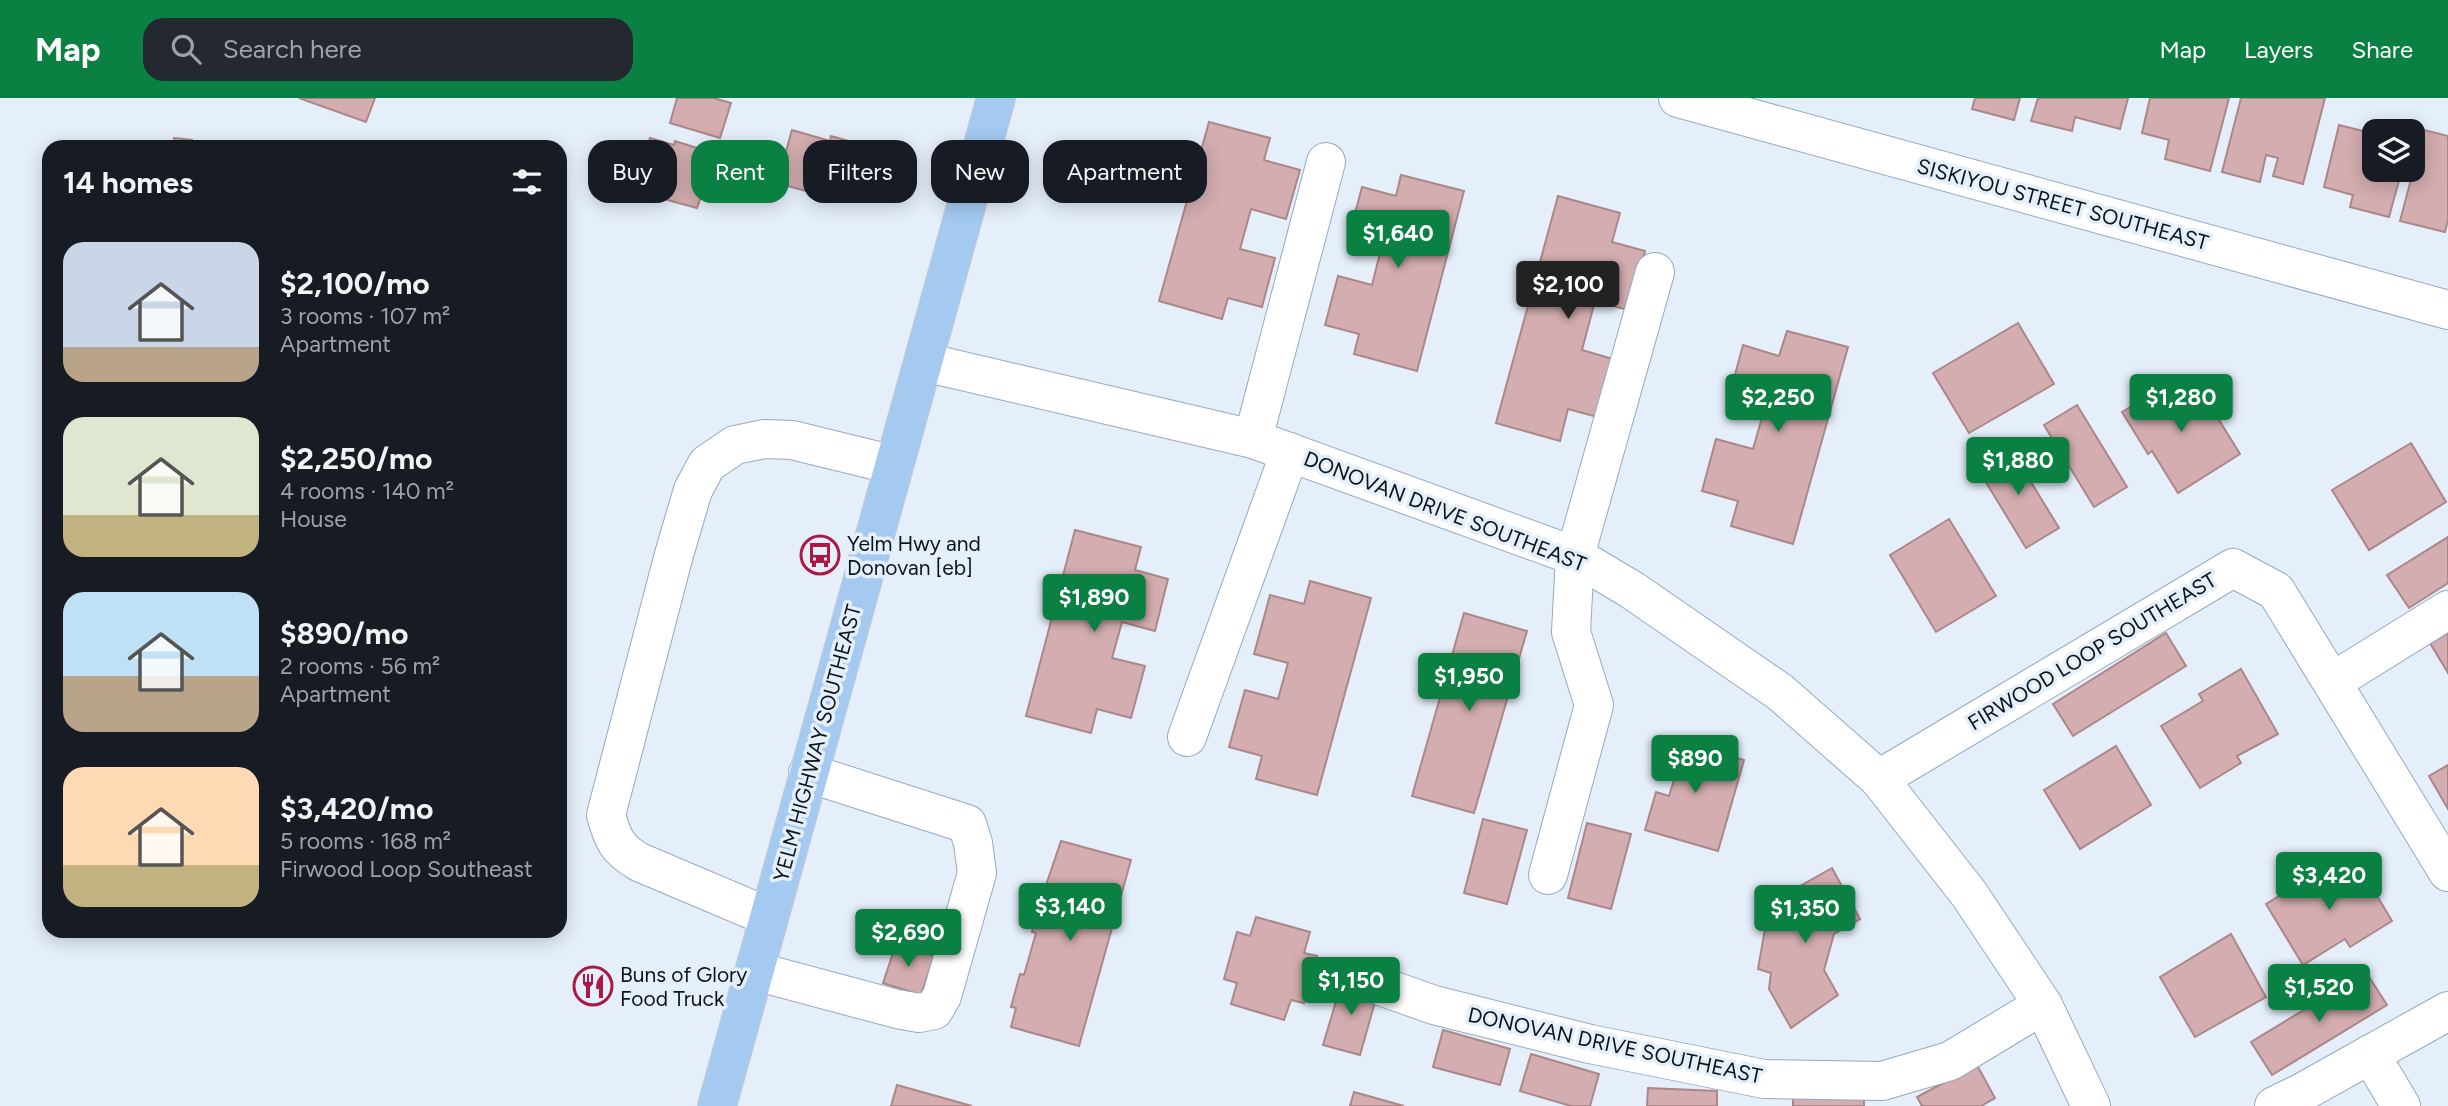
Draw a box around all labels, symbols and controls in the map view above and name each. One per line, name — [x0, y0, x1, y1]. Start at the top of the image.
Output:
search box — [143, 18, 633, 81]
text: Map — [35, 30, 101, 69]
icon: search — [167, 30, 205, 68]
text: Search here — [223, 33, 362, 65]
text: Map — [2159, 35, 2206, 64]
text: Layers — [2244, 35, 2313, 64]
text: Share — [2351, 35, 2413, 64]
map controls — [2362, 119, 2425, 182]
button: layers — [2362, 119, 2425, 182]
chip: Buy — [588, 140, 677, 203]
chip: Rent — [691, 140, 789, 203]
chip: Filters — [803, 140, 917, 203]
chip: New — [931, 140, 1029, 203]
chip: Apartment — [1043, 140, 1207, 203]
street label: SISKIYOU STREET SOUTHEAST — [1915, 153, 2212, 255]
icon: filters — [508, 163, 546, 201]
text: 14 homes — [63, 164, 193, 201]
pin: $1,640 — [1341, 211, 1455, 270]
text: $1,640 — [1362, 219, 1434, 247]
pin: $2,100 — [1511, 262, 1625, 321]
text: $2,100/mo — [280, 265, 430, 302]
icon: home — [119, 270, 203, 354]
text: $2,100 — [1532, 270, 1604, 298]
text: 3 rooms · 107 m² — [280, 302, 450, 330]
text: Apartment — [280, 330, 391, 358]
pin: $2,250 — [1721, 374, 1835, 434]
pin: $1,280 — [2124, 374, 2238, 434]
text: $2,250 — [1741, 383, 1815, 411]
text: $1,280 — [2146, 383, 2216, 411]
pin: $1,880 — [1961, 438, 2075, 497]
text: $2,250/mo — [280, 440, 433, 477]
icon: home — [119, 445, 203, 529]
street label: DONOVAN DRIVE SOUTHEAST — [1300, 446, 1590, 577]
text: $1,880 — [1982, 446, 2054, 474]
text: 4 rooms · 140 m² — [280, 477, 454, 505]
text: House — [280, 505, 347, 533]
place label: Yelm Hwy and Donovan [eb] — [847, 531, 981, 580]
bus stop icon: Yelm Hwy and Donovan [eb] — [799, 534, 841, 576]
street label: FIRWOOD LOOP SOUTHEAST — [1963, 567, 2221, 735]
pin: $1,890 — [1037, 574, 1151, 634]
text: $1,890 — [1059, 583, 1129, 611]
street label: YELM HIGHWAY SOUTHEAST — [768, 601, 866, 884]
text: $890/mo — [280, 615, 408, 652]
icon: home — [119, 620, 203, 704]
text: 2 rooms · 56 m² — [280, 652, 440, 680]
pin: $1,950 — [1412, 654, 1526, 713]
text: $1,950 — [1434, 662, 1504, 690]
text: Apartment — [280, 680, 391, 708]
pin: $890 — [1654, 736, 1736, 795]
text: $890 — [1667, 744, 1723, 772]
text: $3,420/mo — [280, 790, 433, 827]
icon: home — [119, 795, 203, 879]
text: 5 rooms · 168 m² — [280, 827, 451, 855]
pin: $3,420 — [2272, 852, 2386, 912]
text: Firwood Loop Southeast — [280, 855, 533, 883]
text: $3,420 — [2292, 861, 2366, 889]
pin: $3,140 — [1013, 884, 1127, 943]
pin: $1,350 — [1748, 886, 1862, 945]
text: $3,140 — [1035, 892, 1105, 920]
text: $1,350 — [1770, 894, 1840, 922]
pin: $2,690 — [851, 910, 965, 969]
text: $2,690 — [871, 918, 945, 946]
pin: $1,150 — [1294, 958, 1408, 1017]
place label: Buns of Glory Food Truck — [620, 962, 747, 1011]
pin: $1,520 — [2262, 964, 2376, 1024]
restaurant icon: Buns of Glory Food Truck — [572, 965, 614, 1007]
text: $1,150 — [1318, 966, 1384, 994]
text: $1,520 — [2284, 973, 2354, 1001]
street label: DONOVAN DRIVE SOUTHEAST — [1466, 1002, 1765, 1089]

